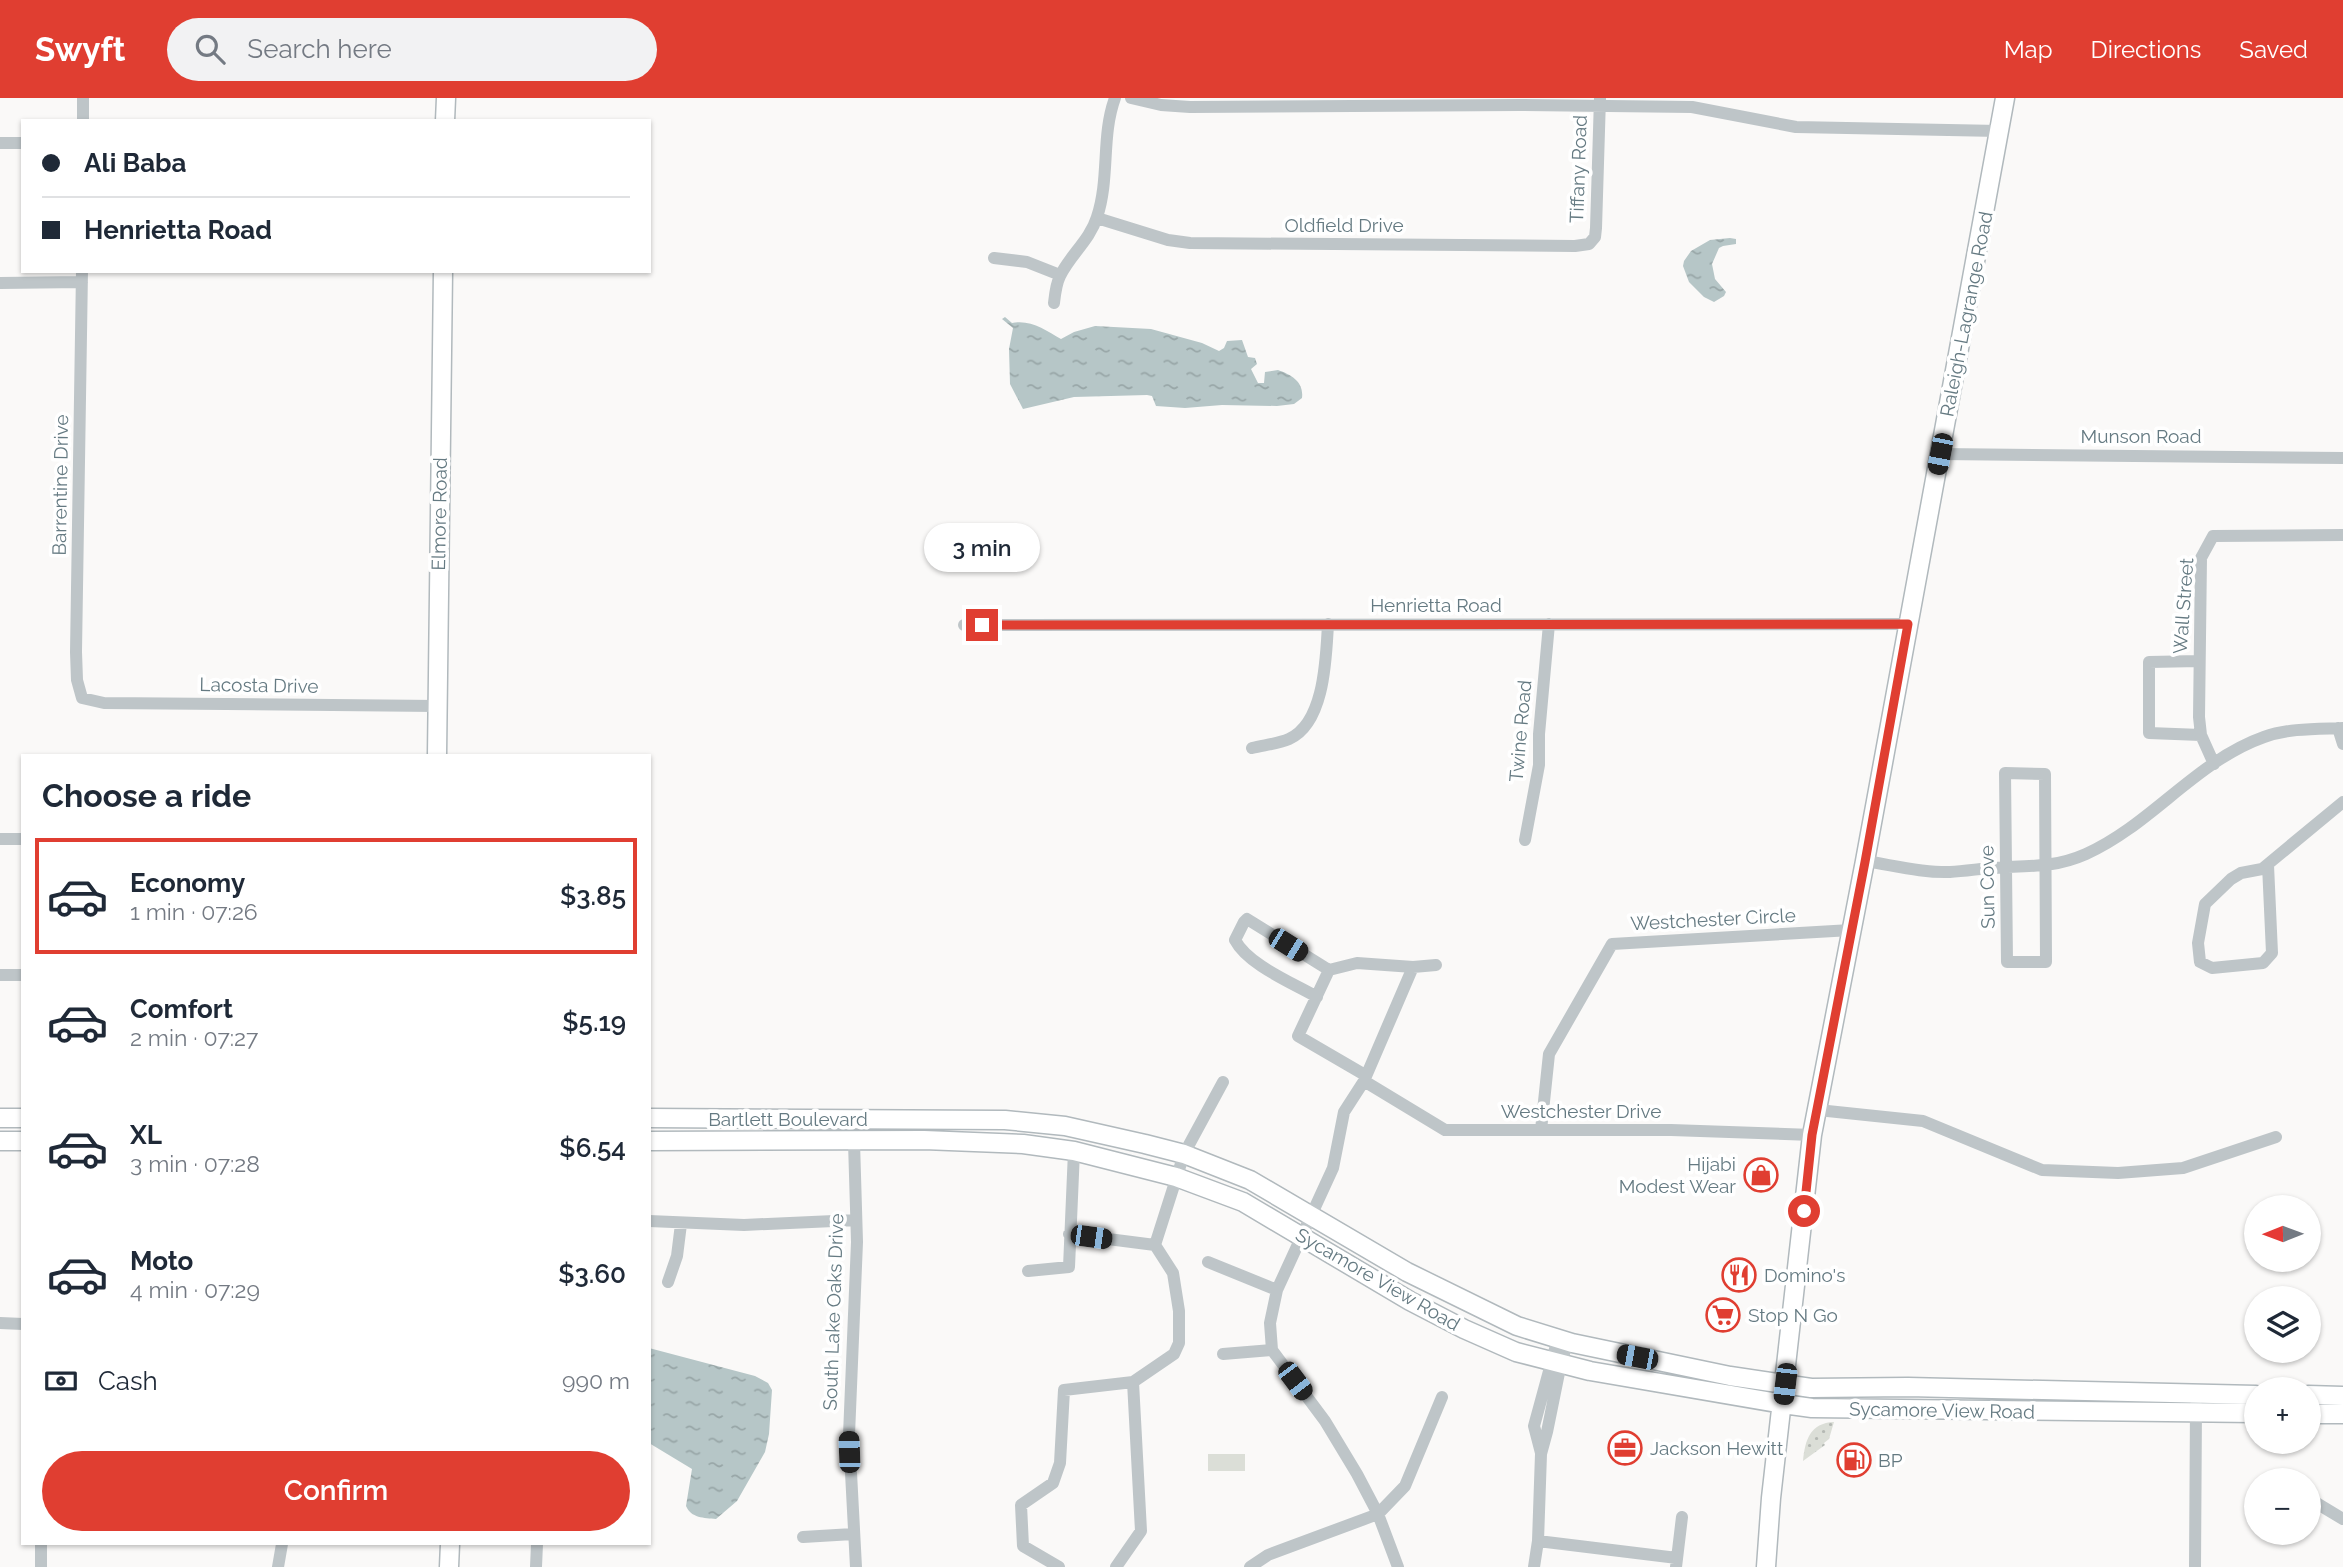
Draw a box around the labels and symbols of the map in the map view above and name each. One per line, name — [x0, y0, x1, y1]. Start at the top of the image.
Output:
street label: Tiffany Road — [1565, 115, 1591, 223]
street label: Raleigh-Lagrange Road — [1935, 210, 1997, 418]
street label: Oldfield Drive — [1284, 214, 1404, 236]
street label: Barrentine Drive — [48, 414, 72, 556]
street label: Munson Road — [2080, 425, 2202, 447]
car — [1926, 431, 1955, 477]
street label: Elmore Road — [427, 457, 451, 571]
callout: 3 min — [924, 524, 1040, 573]
street label: Wall Street — [2169, 556, 2197, 655]
street label: Henrietta Road — [1370, 594, 1502, 616]
route end — [966, 609, 998, 641]
street label: Lacosta Drive — [199, 673, 319, 697]
street label: Twine Road — [1505, 679, 1535, 783]
street label: Sun Cove — [1975, 845, 1999, 929]
street label: Westchester Circle — [1630, 904, 1796, 934]
car — [1265, 925, 1312, 965]
street label: Westchester Drive — [1501, 1100, 1661, 1122]
street label: Bartlett Boulevard — [708, 1108, 868, 1130]
place label: Hijabi Modest Wear — [1619, 1153, 1736, 1197]
shop icon: Hijabi Modest Wear — [1742, 1156, 1780, 1194]
route start — [1788, 1195, 1820, 1227]
north arrow — [2244, 1195, 2320, 1272]
street label: South Lake Oaks Drive — [819, 1213, 847, 1411]
street label: Sycamore View Road — [1292, 1223, 1464, 1335]
car — [1069, 1224, 1114, 1250]
restaurant icon: Domino's — [1720, 1256, 1758, 1294]
place label: Domino's — [1764, 1264, 1845, 1286]
supermarket icon: Stop N Go — [1704, 1296, 1742, 1334]
place label: Stop N Go — [1748, 1304, 1838, 1326]
car — [1615, 1343, 1660, 1371]
car — [1274, 1358, 1317, 1404]
car — [1773, 1362, 1798, 1406]
street label: Sycamore View Road — [1849, 1397, 2035, 1423]
office icon: Jackson Hewitt — [1606, 1429, 1644, 1467]
car — [838, 1431, 861, 1473]
place label: Jackson Hewitt — [1650, 1437, 1784, 1459]
fuel station icon: BP — [1835, 1441, 1873, 1479]
place label: BP — [1878, 1449, 1903, 1471]

